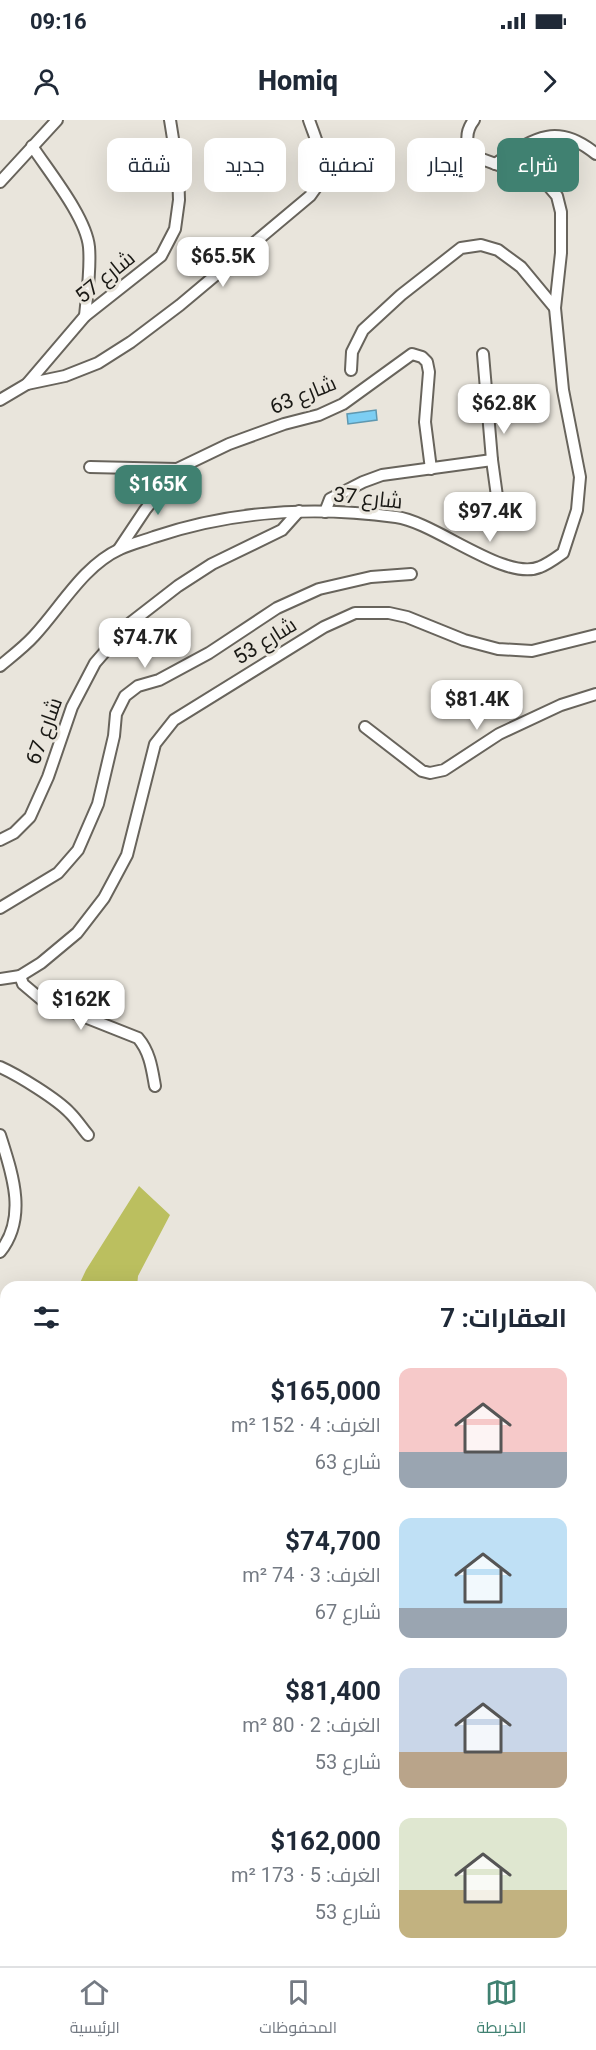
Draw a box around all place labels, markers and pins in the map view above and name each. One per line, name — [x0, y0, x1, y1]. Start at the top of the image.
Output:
pin: $65.5K — [174, 237, 272, 288]
pin: $62.8K — [455, 384, 553, 435]
pin: $165K — [116, 465, 200, 516]
pin: $97.4K — [441, 492, 539, 543]
pin: $74.7K — [96, 618, 194, 669]
pin: $81.4K — [428, 680, 526, 731]
pin: $162K — [39, 980, 123, 1031]

